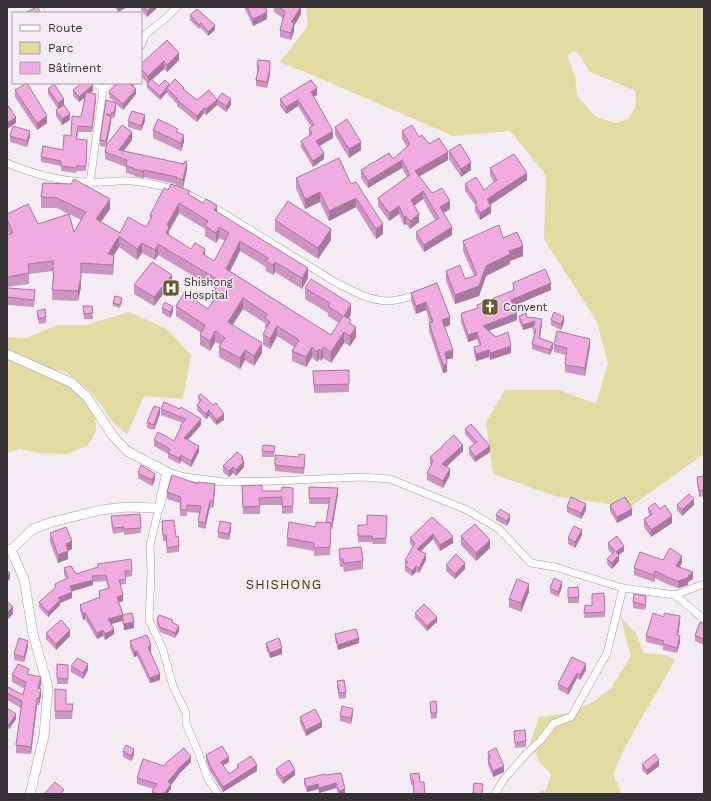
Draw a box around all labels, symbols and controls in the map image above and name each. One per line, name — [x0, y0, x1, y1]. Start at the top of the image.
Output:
legend — [12, 12, 142, 84]
text: Route — [48, 21, 82, 35]
text: Parc — [48, 41, 74, 55]
text: Bâtiment — [48, 61, 101, 75]
place label: Shishong Hospital — [184, 276, 233, 302]
hospital icon: Shishong Hospital — [161, 278, 181, 298]
church icon: Convent — [480, 297, 500, 317]
place label: Convent — [503, 301, 548, 314]
district label: SHISHONG — [246, 577, 322, 592]

